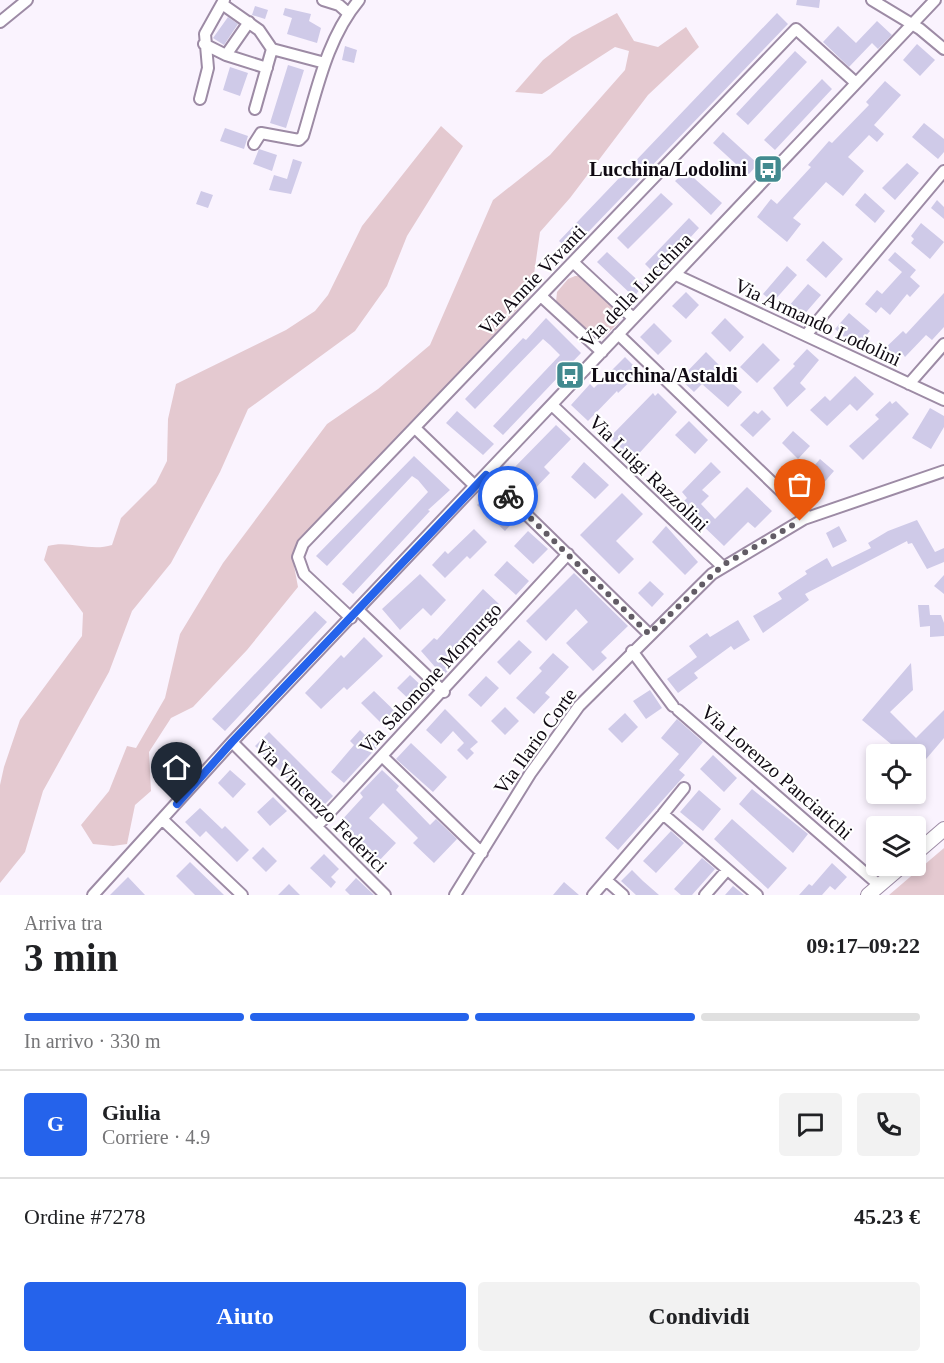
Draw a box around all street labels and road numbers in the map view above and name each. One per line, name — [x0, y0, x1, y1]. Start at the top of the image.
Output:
street label: Via Annie Vivanti — [474, 220, 590, 339]
street label: Via della Lucchina — [576, 228, 696, 352]
street label: Via Armando Lodolini — [731, 274, 905, 370]
street label: Via Luigi Razzolini — [584, 410, 714, 537]
street label: Via Salomone Morpurgo — [354, 598, 506, 759]
street label: Via Ilario Corte — [489, 684, 581, 798]
street label: Via Lorenzo Panciatichi — [697, 700, 857, 844]
street label: Via Vincenzo Federici — [250, 735, 392, 877]

